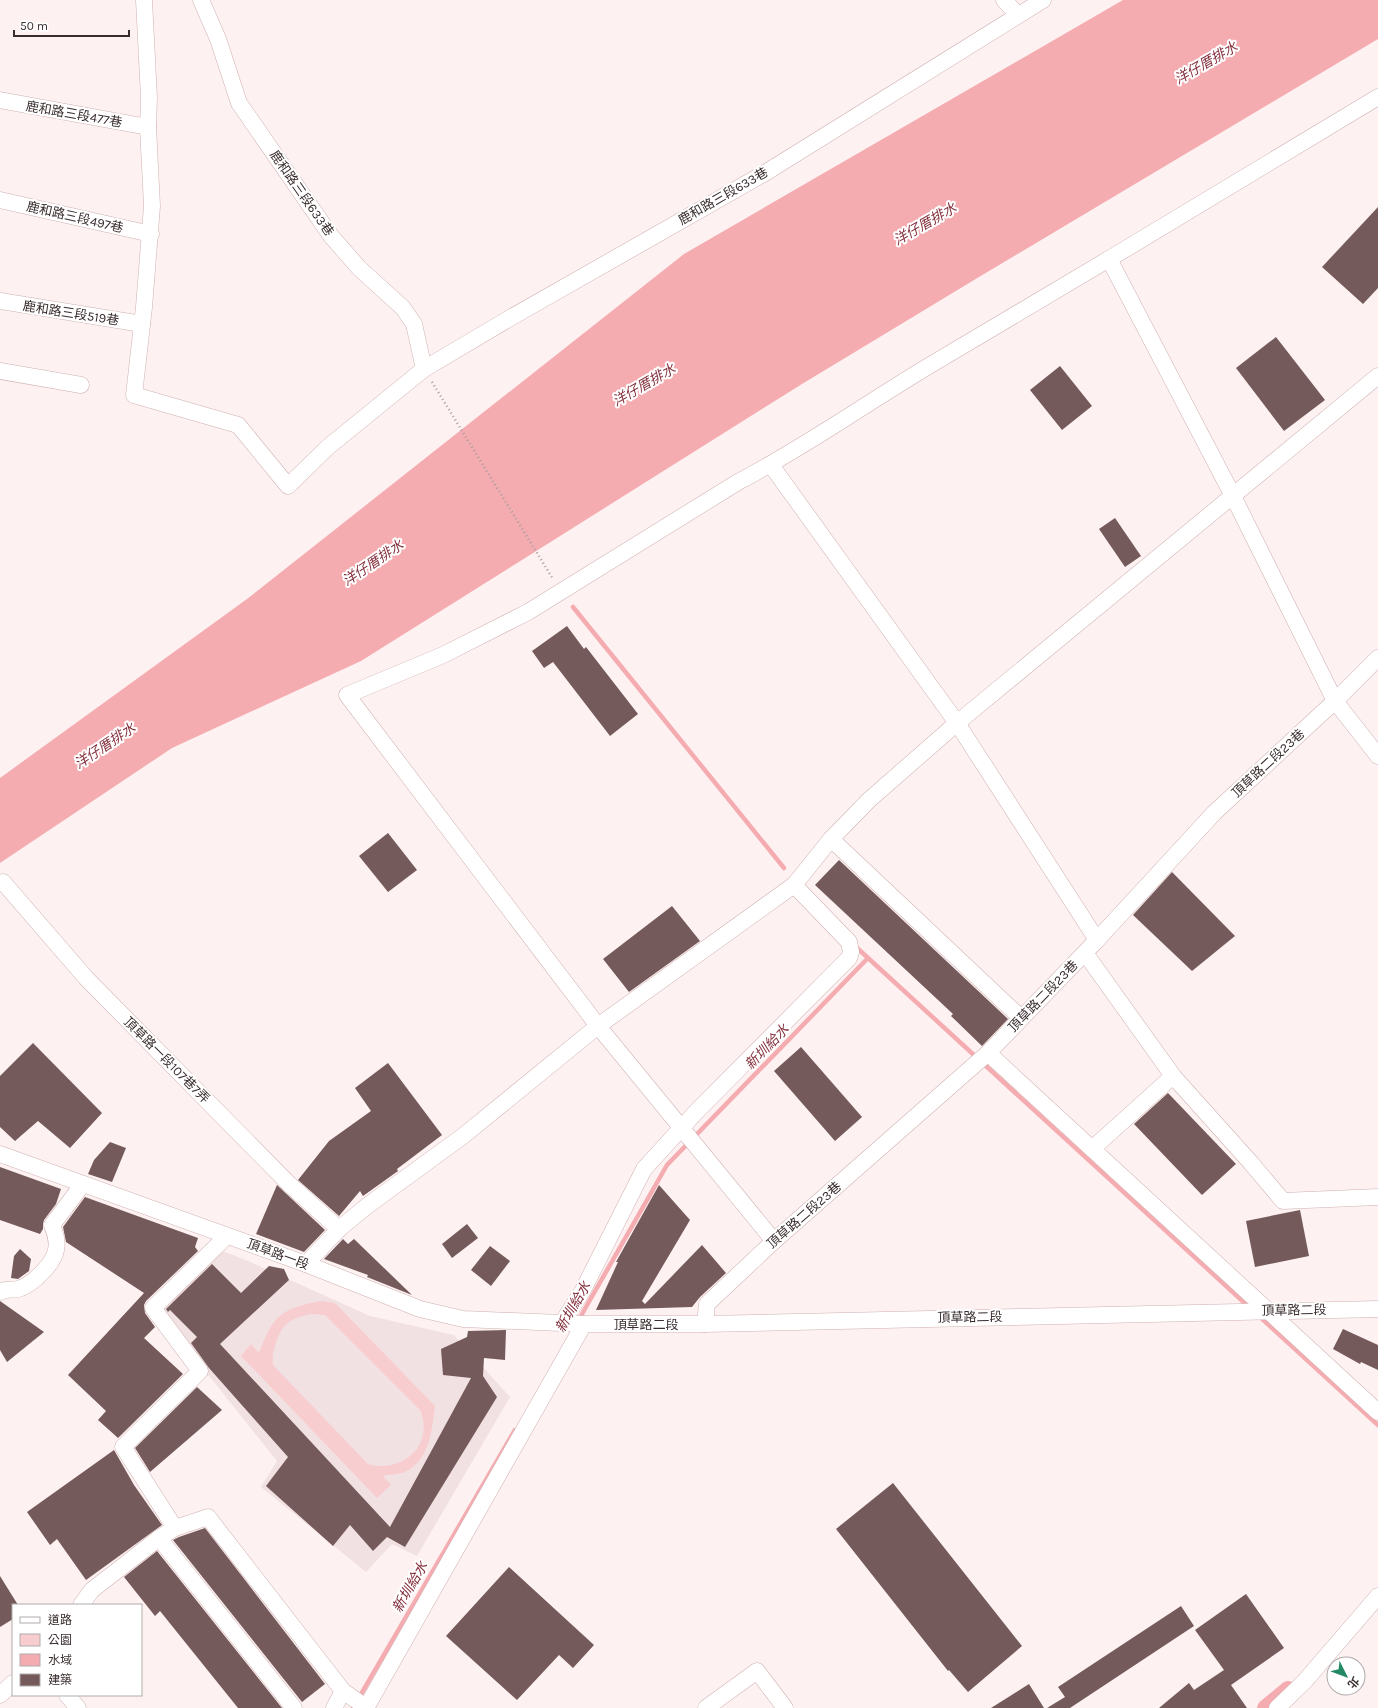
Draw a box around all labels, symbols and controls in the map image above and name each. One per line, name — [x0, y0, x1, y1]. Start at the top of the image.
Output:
scale bar — [14, 12, 129, 38]
text: 50 m — [20, 19, 48, 33]
water label: 洋仔厝排水 — [1171, 38, 1241, 88]
street label: 鹿和路三段477巷 — [25, 98, 123, 130]
street label: 鹿和路三段633巷 — [267, 147, 337, 239]
street label: 鹿和路三段633巷 — [676, 164, 770, 228]
street label: 鹿和路三段497巷 — [25, 199, 125, 235]
water label: 洋仔厝排水 — [890, 199, 960, 249]
street label: 鹿和路三段519巷 — [22, 298, 120, 328]
water label: 洋仔厝排水 — [609, 360, 679, 410]
water label: 洋仔厝排水 — [339, 536, 408, 590]
water label: 洋仔厝排水 — [71, 719, 140, 773]
street label: 頂草路二段23巷 — [1229, 726, 1307, 800]
street label: 頂草路二段23巷 — [1005, 957, 1081, 1035]
street label: 頂草路一段107巷7弄 — [121, 1014, 213, 1106]
water label: 新圳給水 — [741, 1020, 793, 1073]
street label: 頂草路二段23巷 — [764, 1179, 844, 1251]
street label: 頂草路一段 — [245, 1236, 311, 1272]
water label: 新圳給水 — [552, 1278, 595, 1335]
street label: 頂草路二段 — [1261, 1302, 1327, 1318]
street label: 頂草路二段 — [937, 1309, 1003, 1325]
street label: 頂草路二段 — [613, 1317, 679, 1332]
water label: 新圳給水 — [389, 1558, 432, 1615]
legend — [12, 1604, 142, 1696]
text: 道路 — [48, 1613, 72, 1627]
text: 公園 — [48, 1633, 72, 1647]
text: 水域 — [48, 1653, 72, 1667]
north arrow — [1326, 1656, 1366, 1696]
text: 建築 — [48, 1673, 72, 1687]
text: 北 — [1345, 1674, 1362, 1691]

